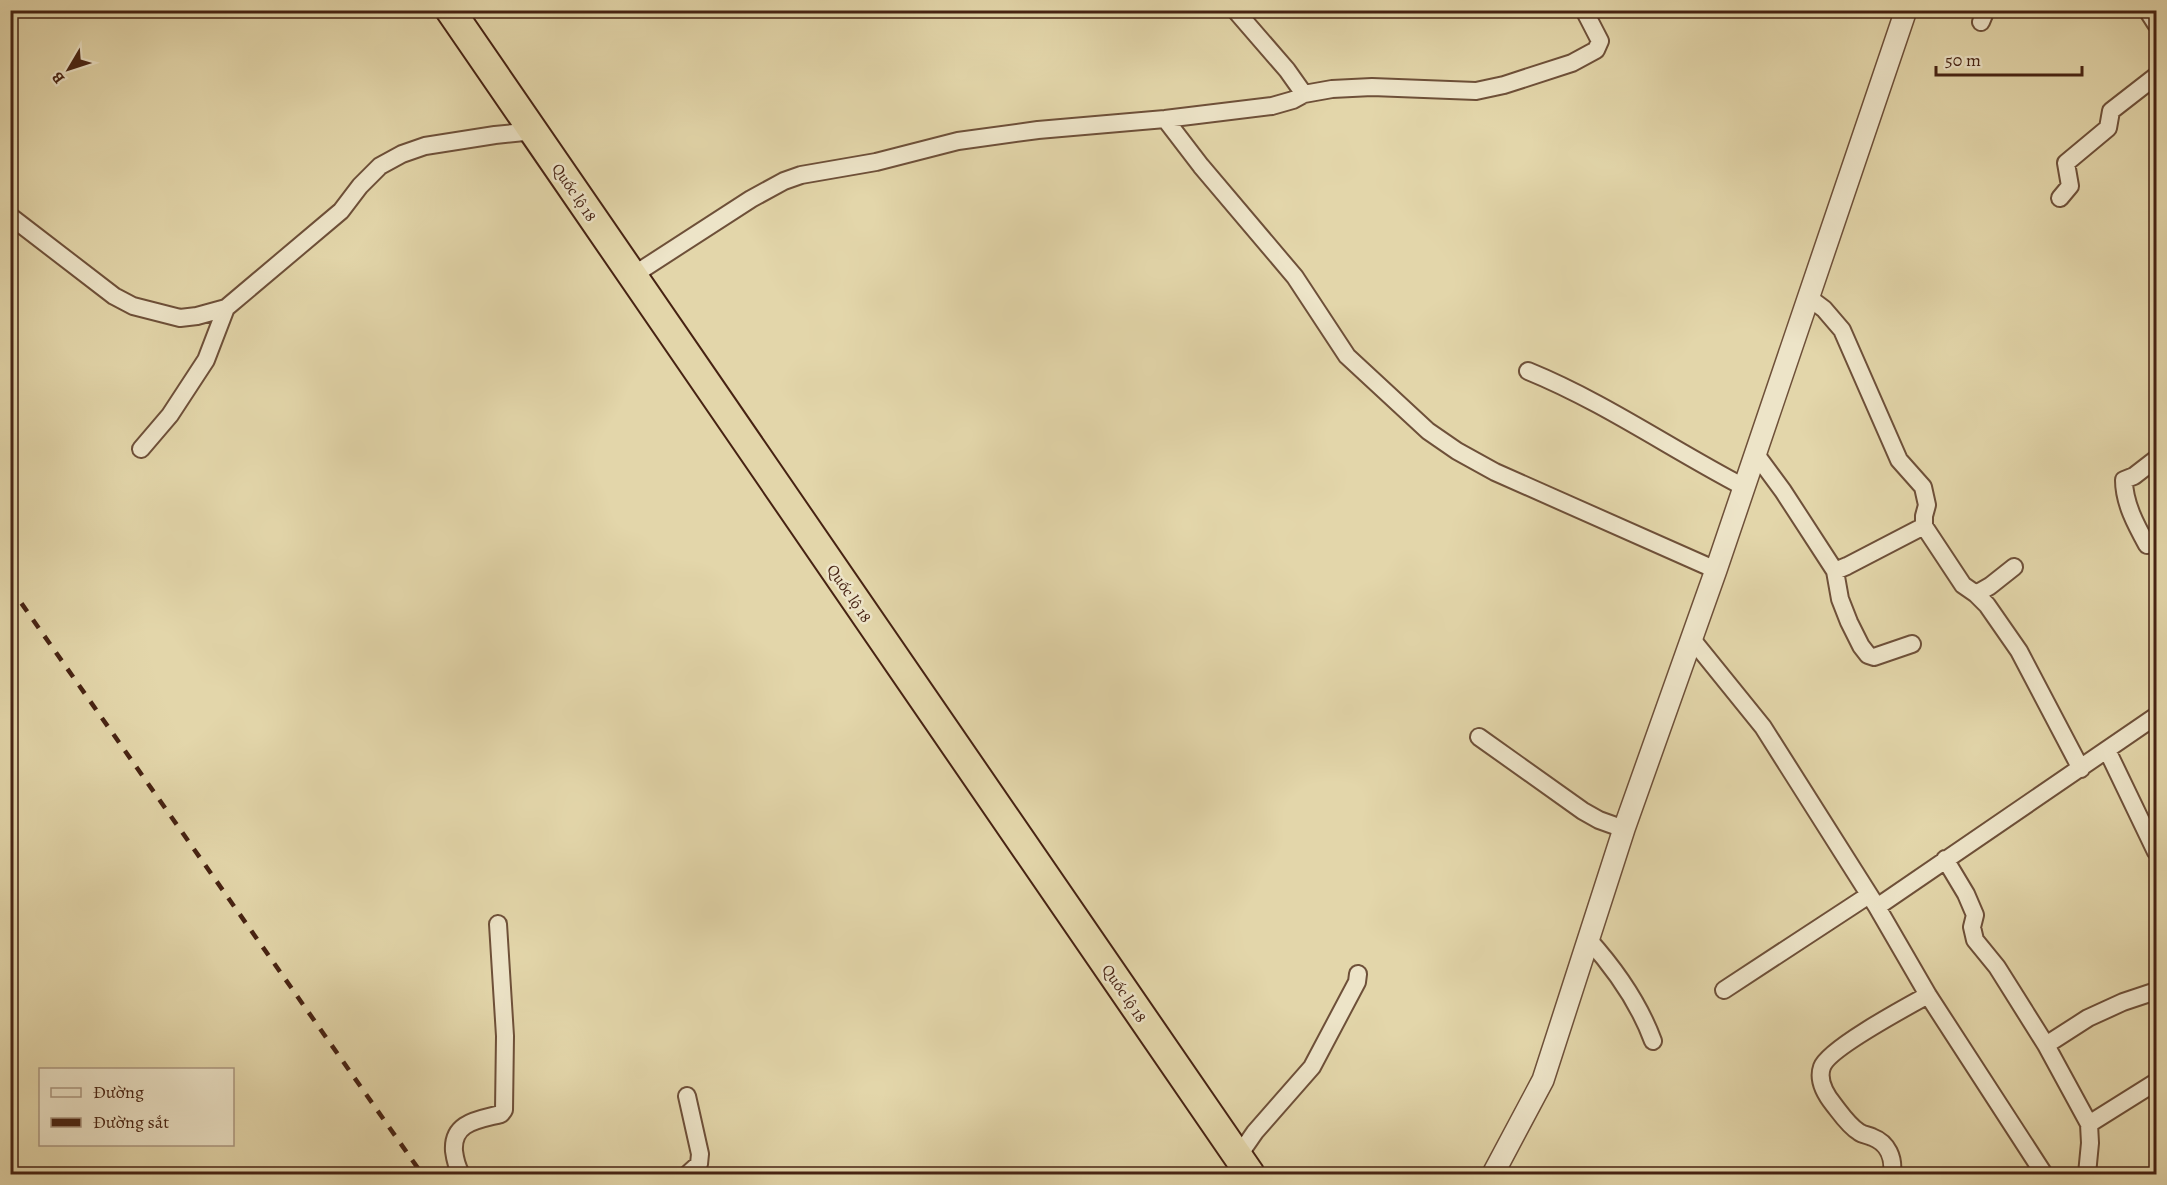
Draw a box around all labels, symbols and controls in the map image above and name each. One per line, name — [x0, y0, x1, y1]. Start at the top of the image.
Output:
north arrow — [39, 39, 99, 99]
scale bar — [1936, 39, 2082, 77]
text: 50 m — [1945, 48, 1981, 72]
text: B — [46, 67, 70, 89]
street label: Quốc lộ 18 — [547, 159, 602, 226]
street label: Quốc lộ 18 — [822, 560, 877, 627]
street label: Quốc lộ 18 — [1097, 960, 1152, 1027]
legend — [39, 1068, 234, 1146]
text: Đường — [93, 1080, 144, 1104]
text: Đường sắt — [93, 1110, 169, 1134]

